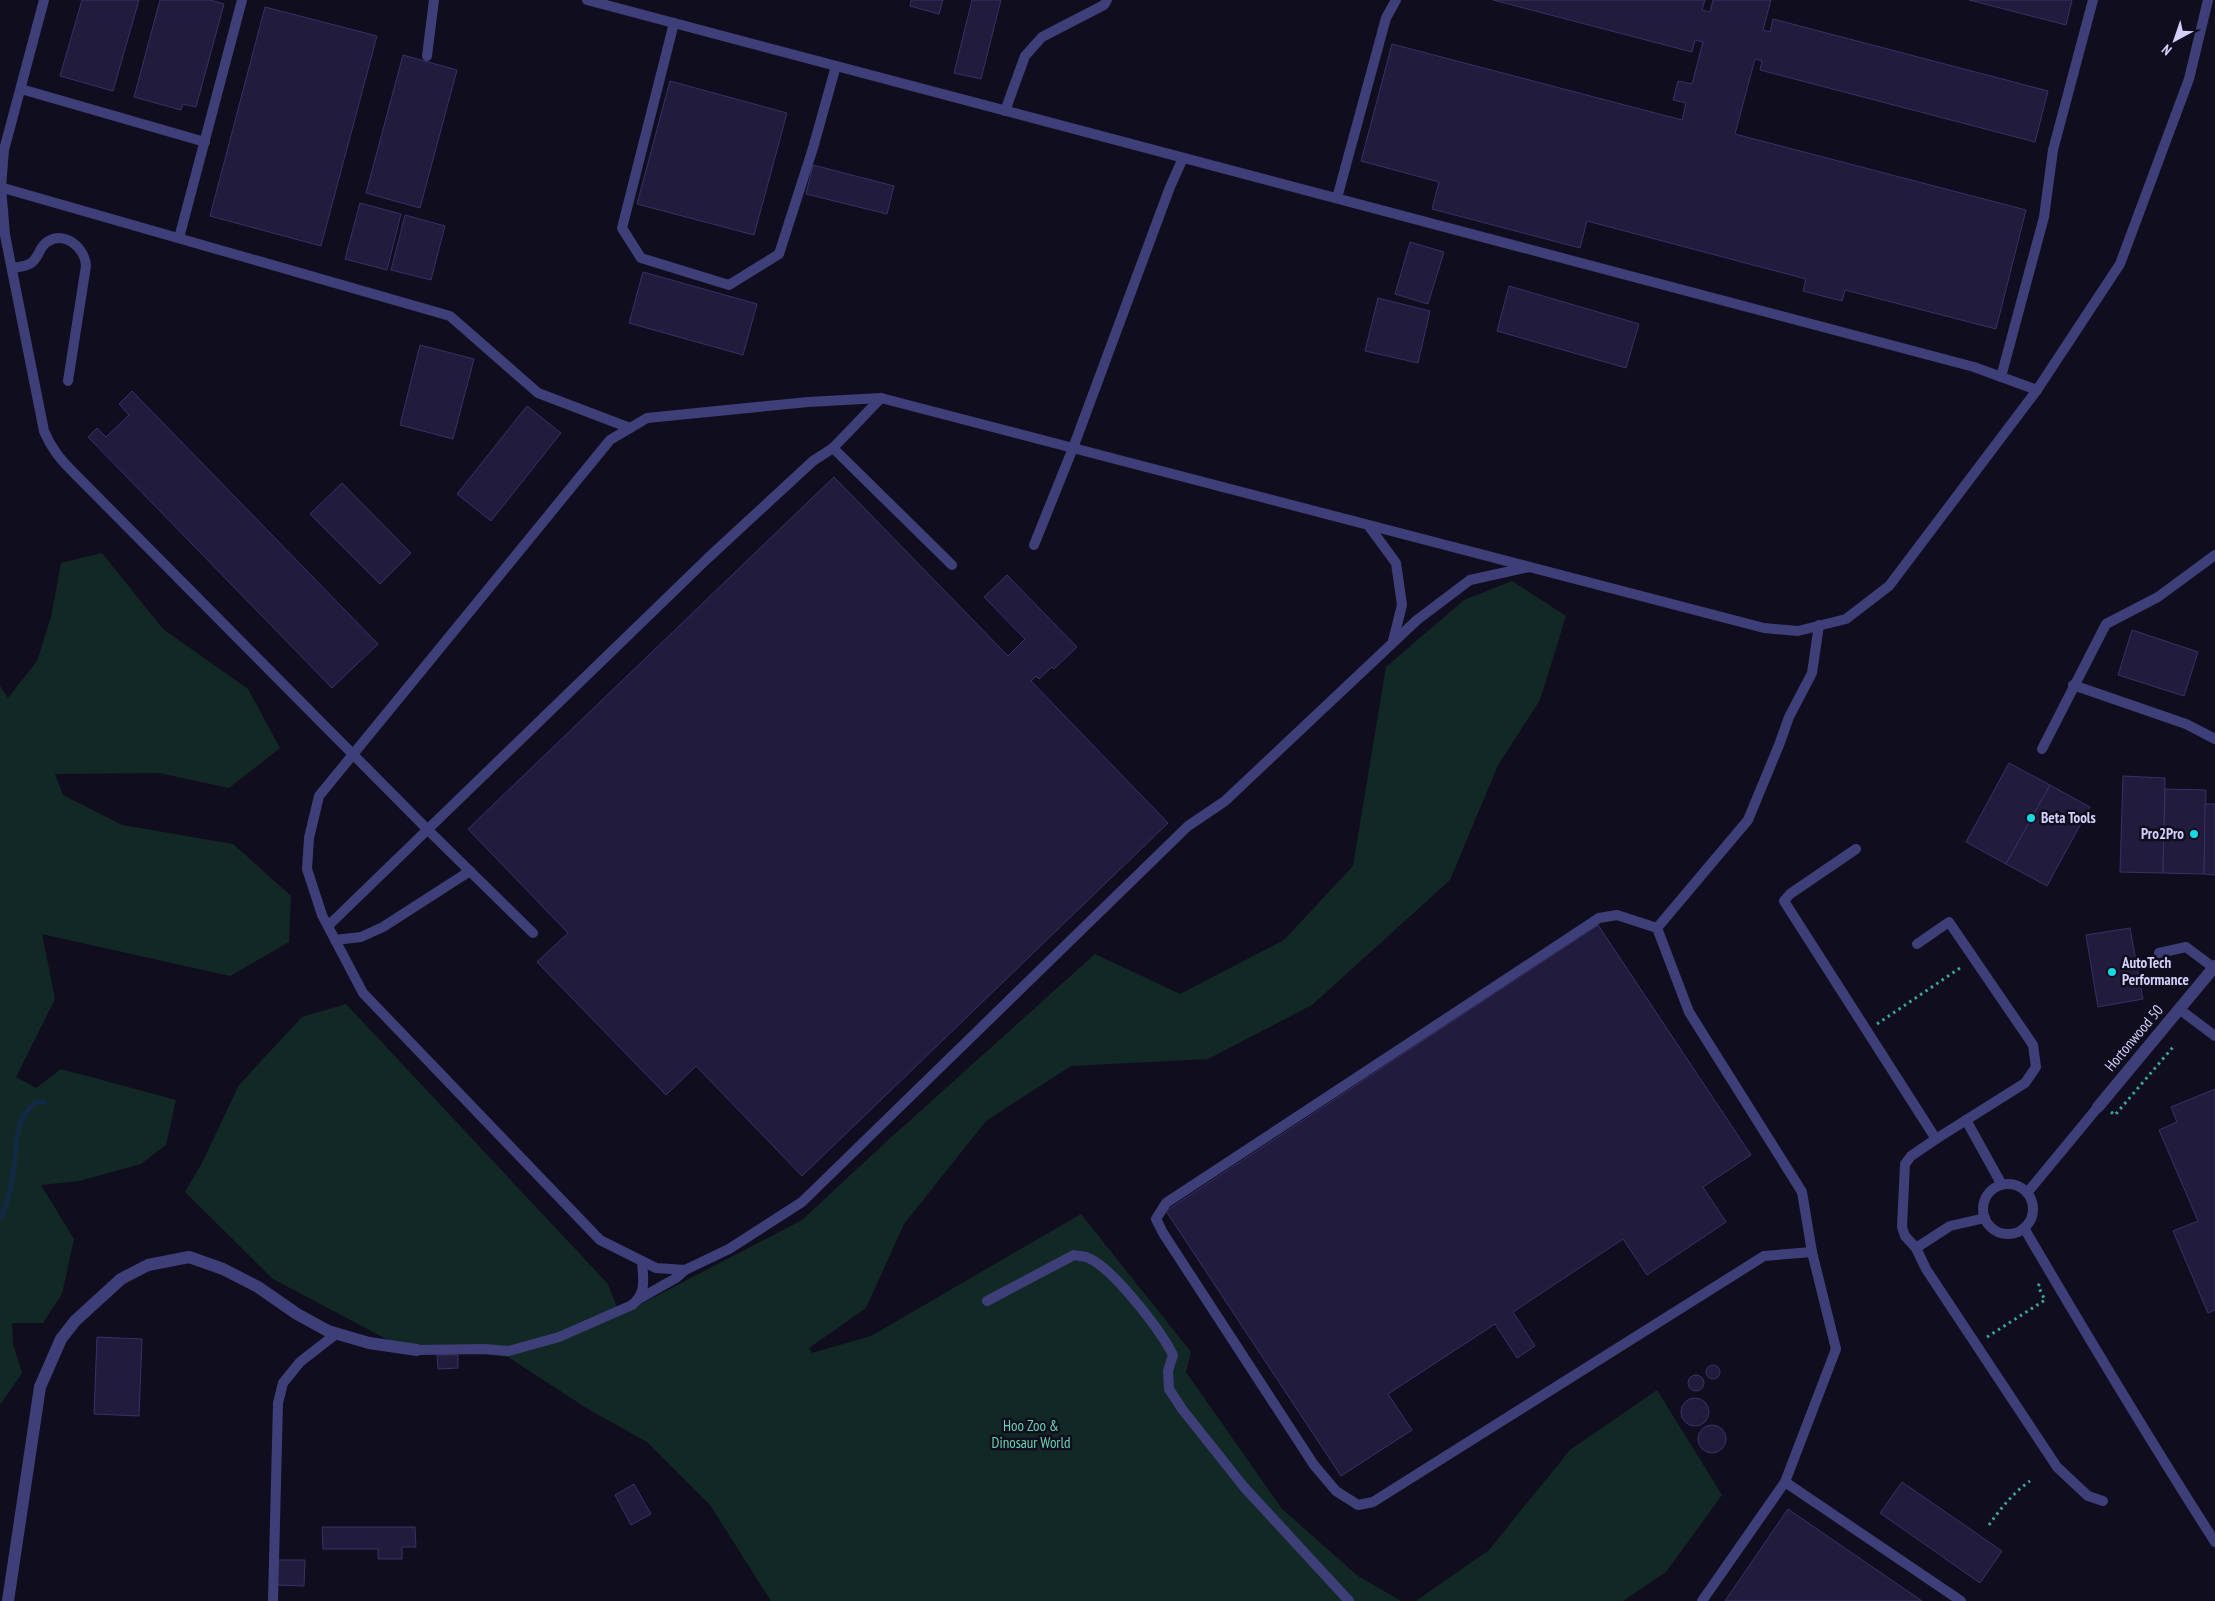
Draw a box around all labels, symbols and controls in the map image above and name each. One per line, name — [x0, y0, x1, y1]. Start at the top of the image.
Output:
north arrow — [2150, 15, 2200, 65]
text: N — [2158, 41, 2175, 59]
place label: Beta Tools — [2041, 808, 2096, 827]
marker: Beta Tools — [2025, 812, 2037, 824]
place label: Pro2Pro — [2141, 824, 2184, 843]
marker: Pro2Pro — [2188, 828, 2200, 840]
place label: AutoTech Performance — [2121, 953, 2189, 989]
marker: AutoTech Performance — [2106, 966, 2118, 978]
street label: Hortonwood 50 — [2100, 1000, 2167, 1075]
park label: Hoo Zoo & Dinosaur World — [992, 1416, 1070, 1452]

